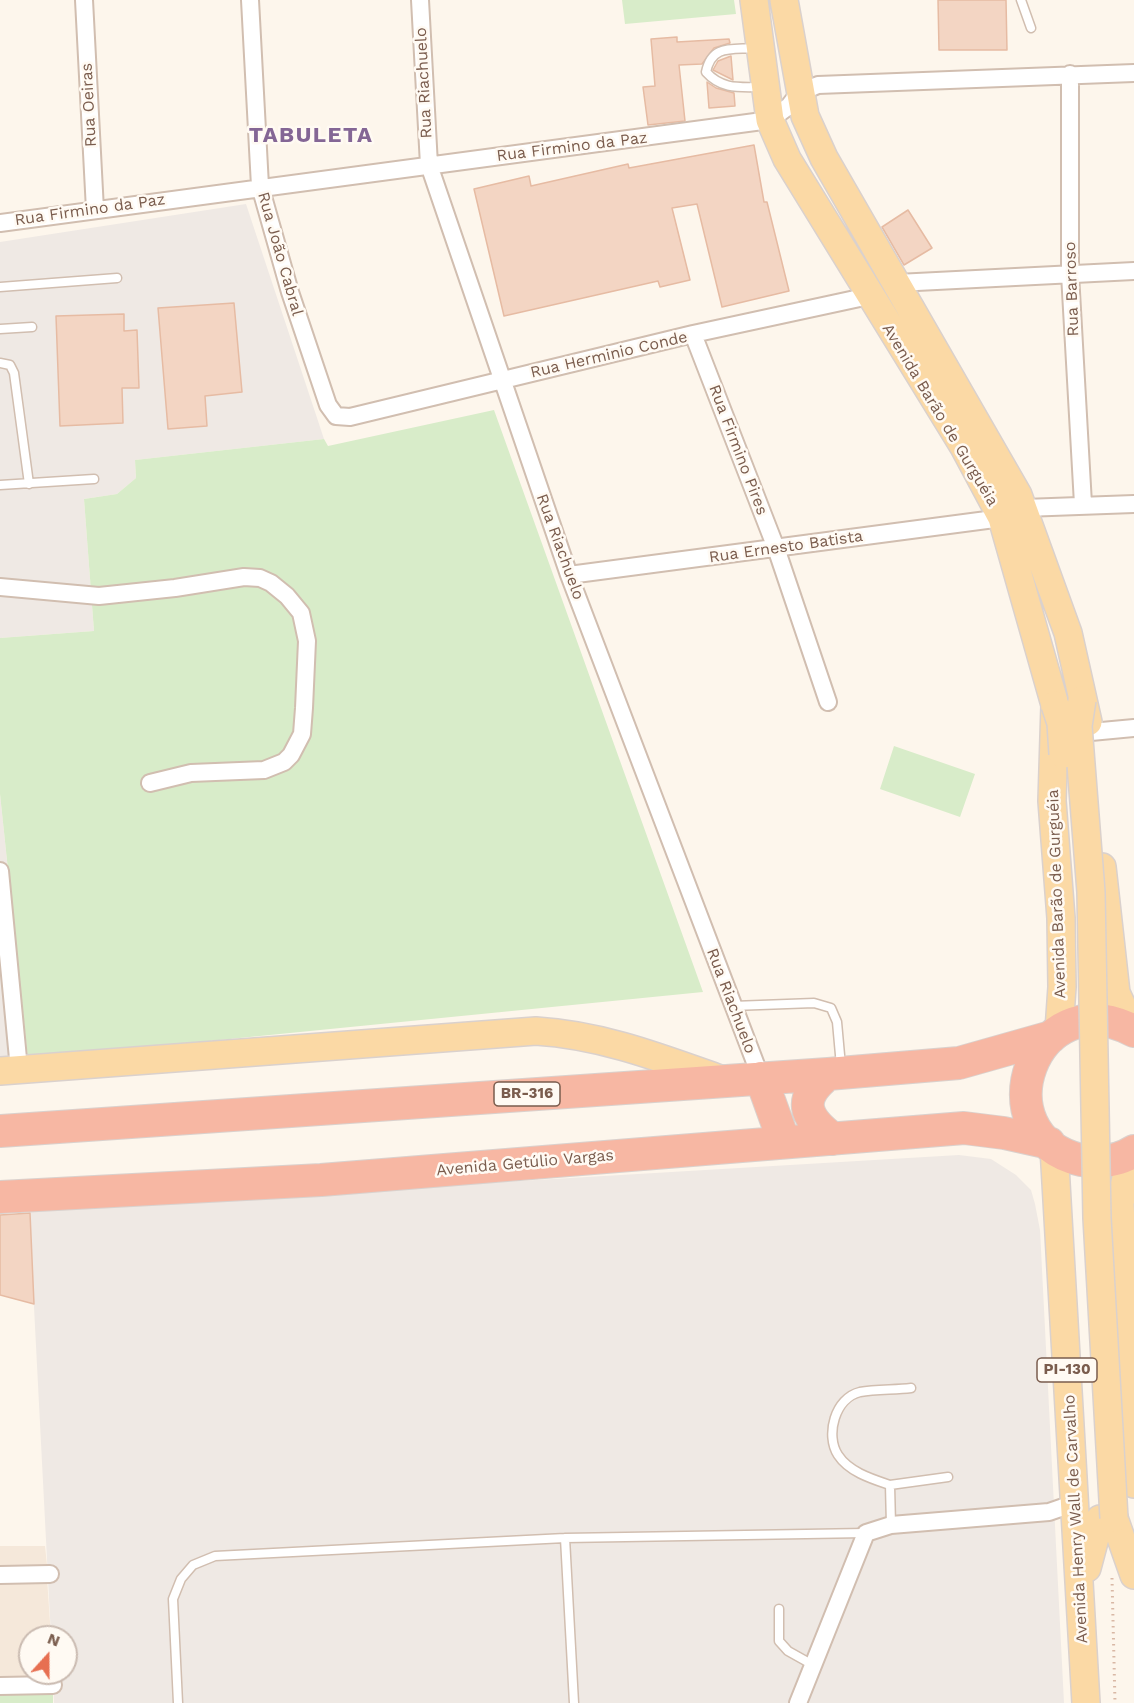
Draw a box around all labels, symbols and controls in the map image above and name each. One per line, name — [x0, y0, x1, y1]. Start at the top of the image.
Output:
street label: Rua Riachuelo — [412, 27, 436, 139]
street label: Rua Oeiras — [77, 63, 101, 147]
district label: TABULETA — [249, 123, 373, 149]
street label: Rua Firmino da Paz — [496, 128, 648, 166]
street label: Rua Firmino da Paz — [14, 190, 166, 230]
street label: Rua João Cabral — [253, 190, 307, 318]
street label: Rua Barroso — [1061, 241, 1083, 337]
street label: Avenida Barão de Gurguéia — [878, 320, 1002, 510]
street label: Rua Herminio Conde — [529, 328, 689, 382]
street label: Rua Firmino Pires — [704, 382, 772, 518]
street label: Rua Riachuelo — [532, 491, 588, 603]
street label: Rua Ernesto Batista — [708, 527, 864, 567]
street label: Avenida Barão de Gurguéia — [1044, 789, 1070, 999]
street label: Rua Riachuelo — [702, 946, 760, 1056]
road number: BR-316 — [494, 1082, 560, 1106]
street label: Avenida Getúlio Vargas — [435, 1146, 615, 1180]
road number: PI-130 — [1037, 1358, 1097, 1382]
street label: Avenida Henry Wall de Carvalho — [1060, 1394, 1092, 1644]
north arrow — [18, 1625, 78, 1685]
text: N — [45, 1629, 63, 1651]

